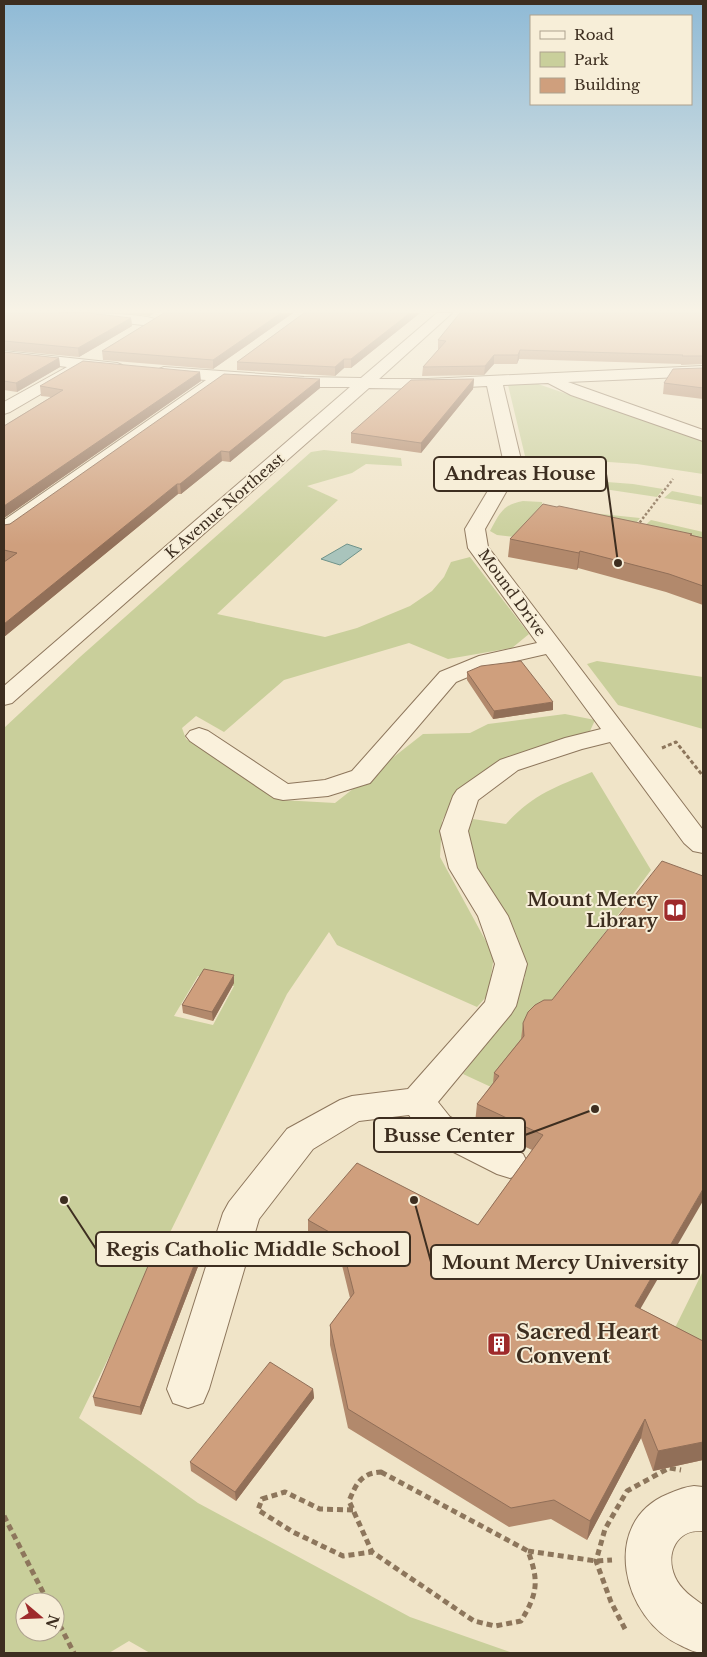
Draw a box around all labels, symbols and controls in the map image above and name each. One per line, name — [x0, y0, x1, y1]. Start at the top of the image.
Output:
legend — [530, 15, 692, 105]
text: Road — [574, 25, 614, 44]
text: Park — [574, 50, 610, 69]
text: Building — [574, 75, 641, 94]
street label: K Avenue Northeast — [161, 448, 288, 563]
callout: Andreas House — [434, 457, 606, 491]
text: Andreas House — [443, 462, 596, 485]
street label: Mound Drive — [474, 545, 550, 640]
place label: Mount Mercy Library — [527, 889, 658, 932]
library icon: Mount Mercy Library — [662, 897, 688, 923]
callout: Busse Center — [374, 1118, 525, 1152]
text: Busse Center — [384, 1124, 515, 1147]
callout: Regis Catholic Middle School — [96, 1232, 410, 1266]
text: Regis Catholic Middle School — [106, 1238, 401, 1261]
callout: Mount Mercy University — [431, 1245, 699, 1279]
text: Mount Mercy University — [442, 1251, 689, 1274]
place label: Sacred Heart Convent — [516, 1319, 659, 1369]
building icon: Sacred Heart Convent — [486, 1331, 512, 1357]
north arrow — [15, 1592, 65, 1642]
text: N — [42, 1612, 63, 1630]

